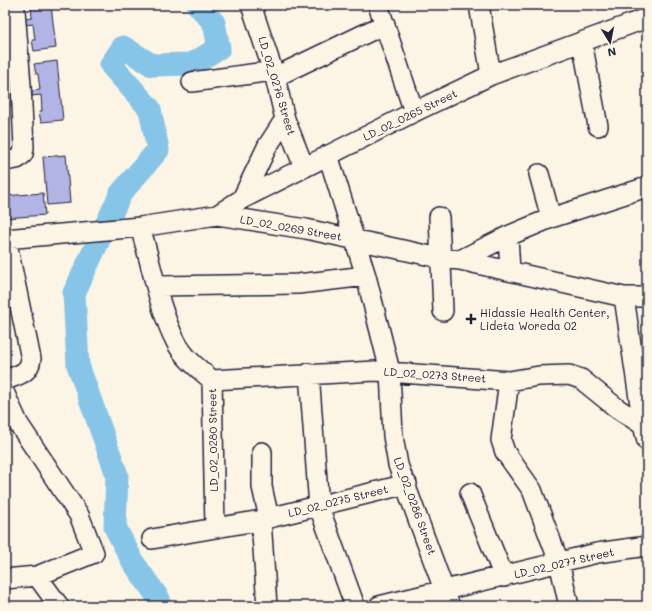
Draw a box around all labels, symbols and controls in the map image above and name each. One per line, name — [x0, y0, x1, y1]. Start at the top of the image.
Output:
north arrow — [590, 22, 630, 62]
street label: LD_02_0276 Street — [255, 35, 300, 137]
text: N — [606, 44, 617, 60]
street label: LD_02_0265 Street — [360, 85, 459, 144]
street label: LD_02_0269 Street — [239, 211, 343, 244]
place label: Hidassie Health Center, Lideta Woreda 02 — [480, 305, 609, 333]
marker: Hidassie Health Center, Lideta Woreda 02 — [465, 313, 477, 325]
street label: LD_02_0273 Street — [383, 363, 487, 386]
street label: LD_02_0280 Street — [204, 388, 221, 492]
street label: LD_02_0286 Street — [391, 455, 440, 557]
street label: LD_02_0275 Street — [286, 481, 390, 520]
street label: LD_02_0277 Street — [512, 544, 615, 581]

